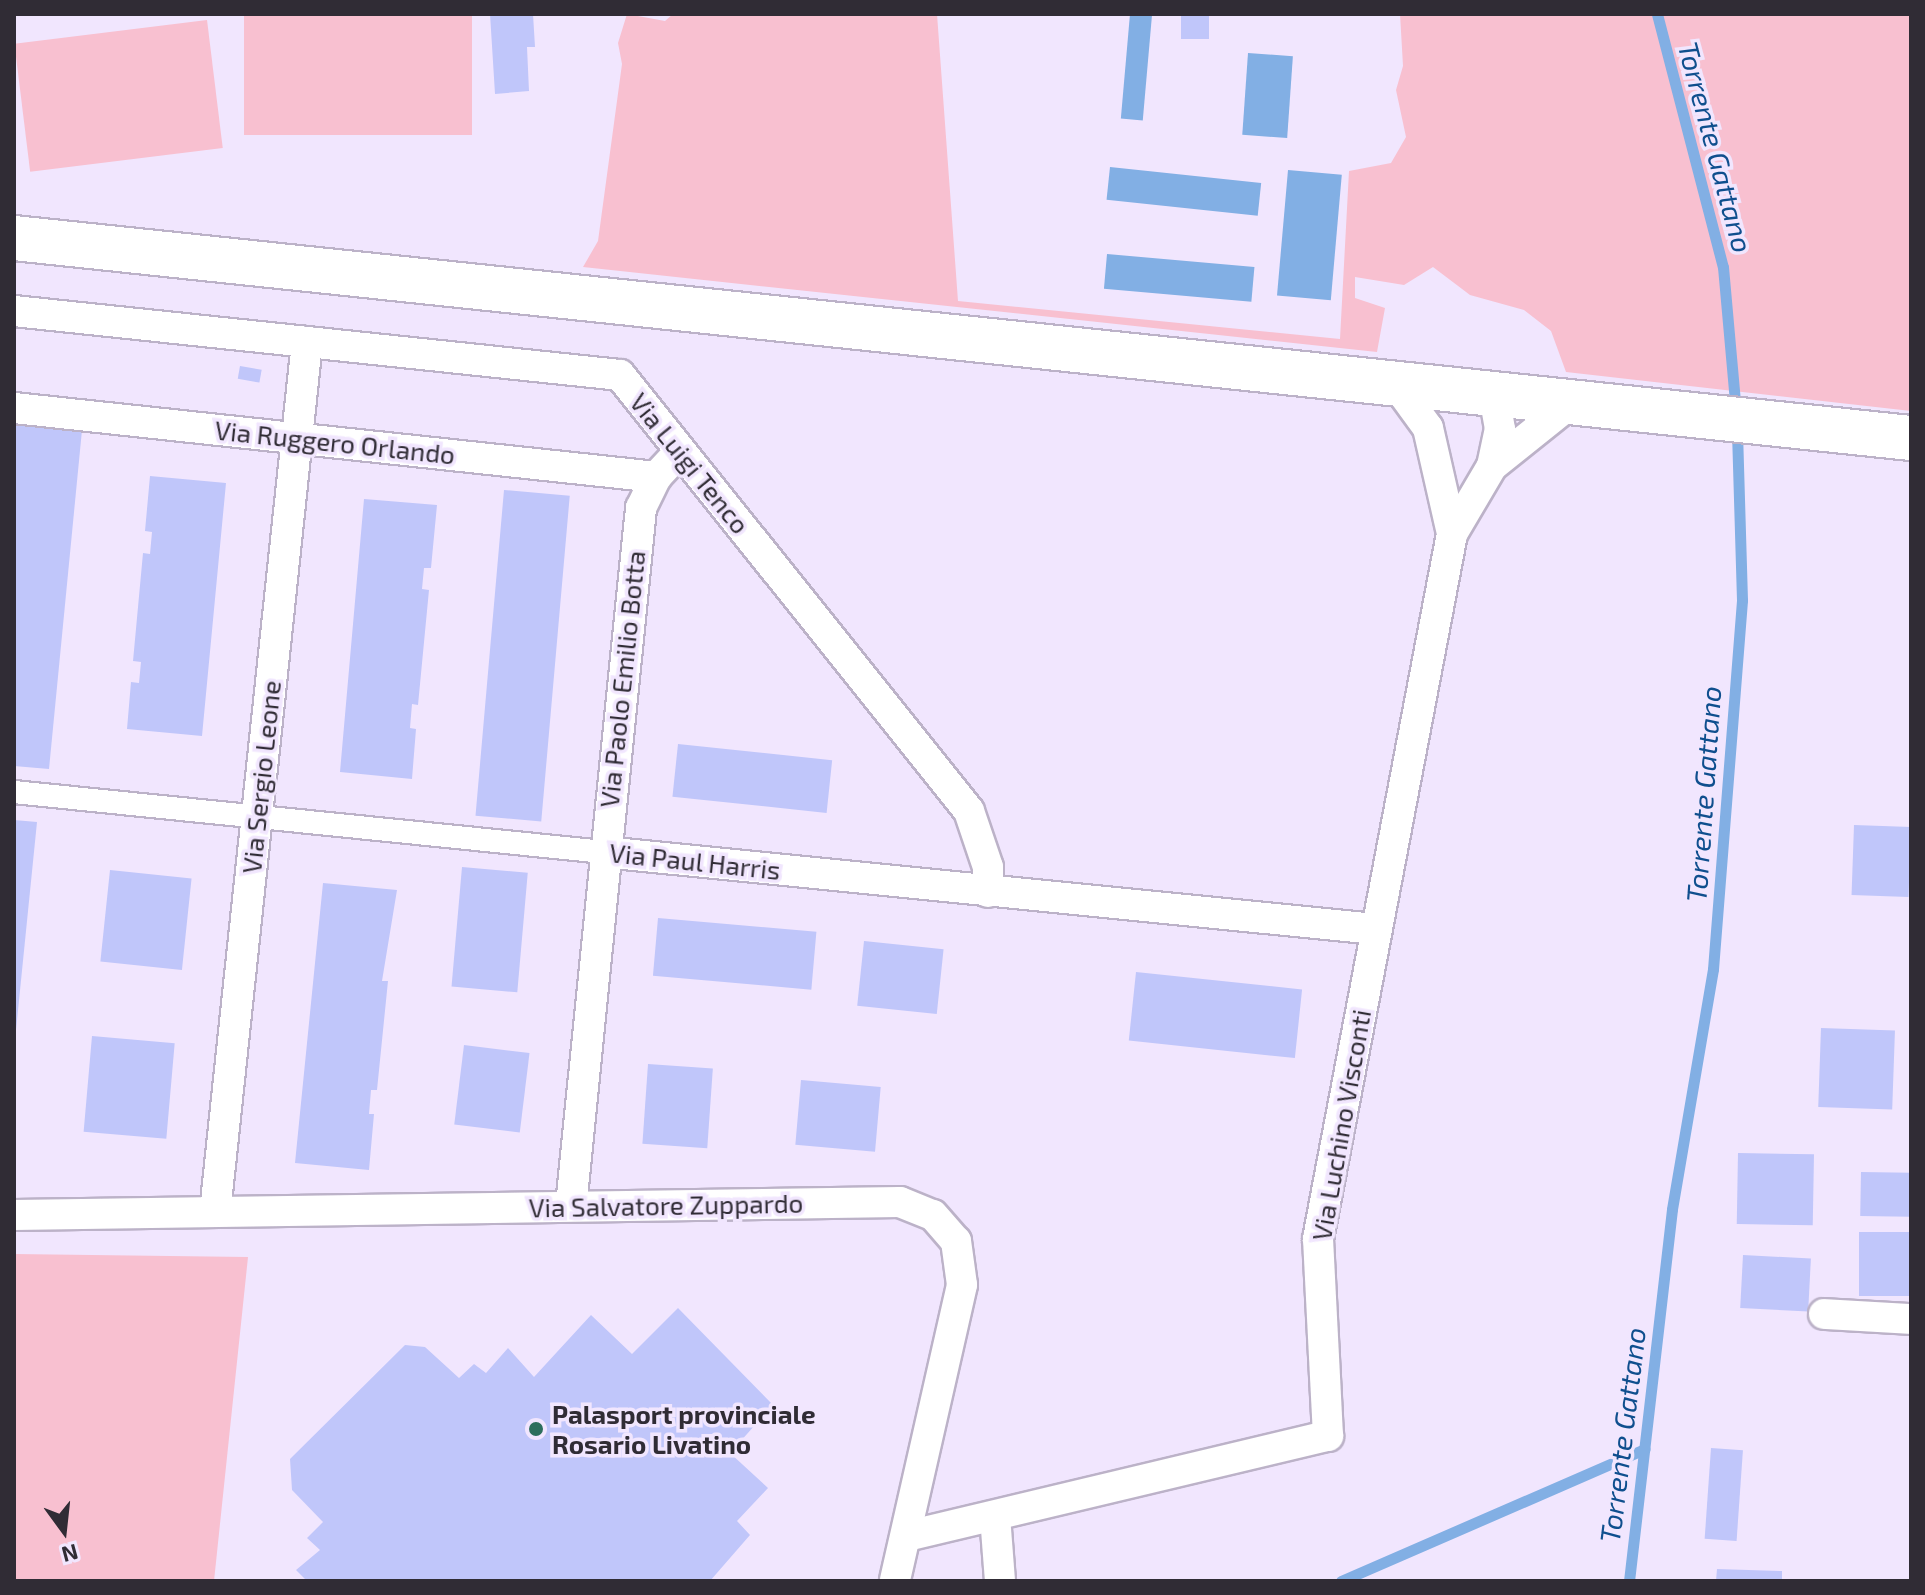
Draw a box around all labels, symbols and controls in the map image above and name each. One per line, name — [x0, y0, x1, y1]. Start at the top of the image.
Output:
water label: Torrente Gattano — [1672, 38, 1760, 256]
street label: Via Luigi Tenco — [624, 386, 756, 540]
street label: Via Ruggero Orlando — [213, 414, 457, 470]
street label: Via Paolo Emilio Botta — [593, 549, 651, 809]
street label: Via Sergio Leone — [235, 679, 287, 875]
water label: Torrente Gattano — [1679, 685, 1727, 903]
street label: Via Paul Harris — [608, 836, 782, 886]
street label: Via Luchino Visconti — [1305, 1007, 1377, 1243]
street label: Via Salvatore Zuppardo — [528, 1187, 804, 1223]
water label: Torrente Gattano — [1592, 1325, 1652, 1545]
place label: Palasport provinciale Rosario Livatino — [552, 1398, 816, 1460]
marker: Palasport provinciale Rosario Livatino — [527, 1420, 545, 1438]
north arrow — [24, 1491, 104, 1571]
text: N — [59, 1540, 81, 1569]

